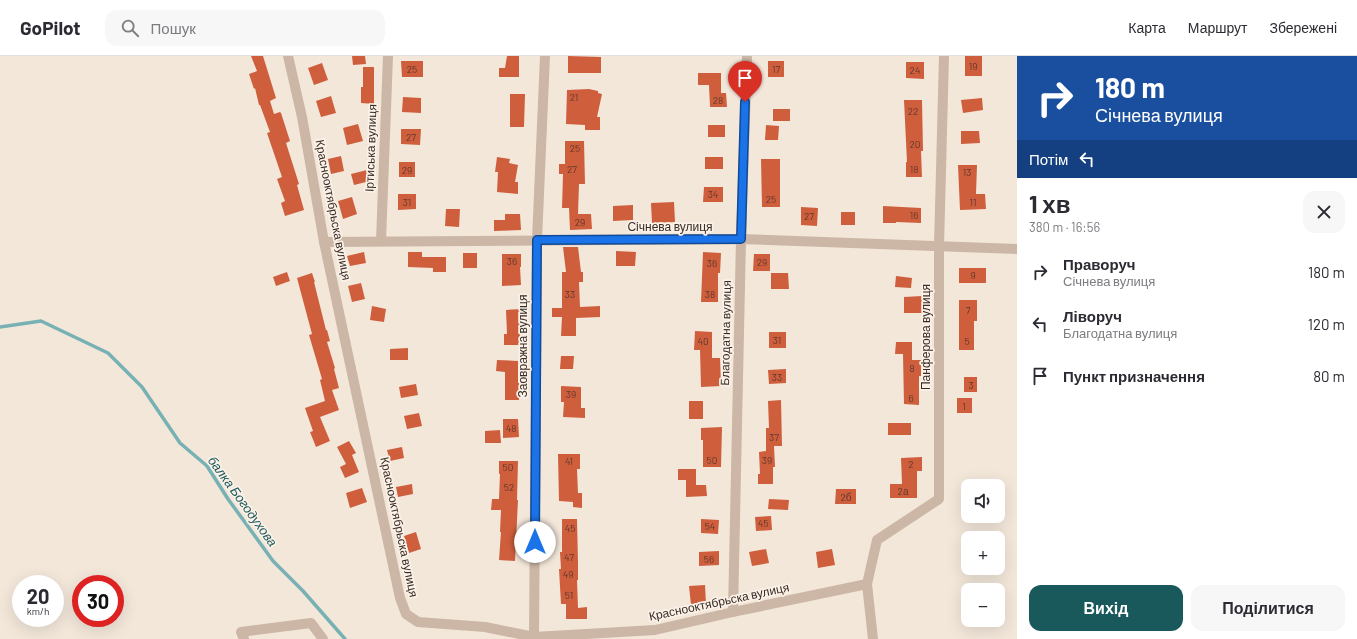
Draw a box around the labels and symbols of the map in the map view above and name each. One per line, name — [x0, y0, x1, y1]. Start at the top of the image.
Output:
house number: 19 — [969, 60, 977, 72]
pin — [728, 61, 762, 102]
house number: 25 — [407, 63, 417, 75]
house number: 17 — [772, 63, 780, 75]
house number: 24 — [910, 64, 920, 76]
house number: 21 — [570, 91, 578, 103]
house number: 28 — [713, 94, 723, 106]
street label: Іртиська вулиця — [361, 104, 380, 192]
house number: 22 — [908, 105, 918, 117]
house number: 27 — [406, 131, 416, 143]
street label: Краснооктябрьска вулиця — [312, 138, 354, 282]
house number: 20 — [909, 138, 921, 150]
house number: 25 — [570, 142, 580, 154]
house number: 27 — [567, 163, 577, 175]
house number: 18 — [910, 163, 918, 175]
house number: 29 — [402, 164, 412, 176]
house number: 13 — [963, 166, 971, 178]
house number: 34 — [708, 188, 718, 200]
house number: 25 — [766, 193, 776, 205]
house number: 31 — [403, 196, 411, 208]
house number: 11 — [969, 196, 977, 208]
house number: 16 — [910, 209, 918, 221]
house number: 27 — [804, 210, 814, 222]
house number: 29 — [575, 216, 585, 228]
street label: Січнева вулиця — [627, 219, 713, 234]
house number: 36 — [507, 255, 517, 267]
house number: 29 — [757, 256, 767, 268]
house number: 36 — [707, 257, 717, 269]
house number: 9 — [970, 269, 976, 281]
street label: Благодатна вулиця — [717, 280, 734, 386]
street label: Панферова вулиця — [918, 284, 933, 390]
house number: 33 — [565, 288, 575, 300]
house number: 38 — [705, 288, 715, 300]
street label: Заовражна вулиця — [515, 295, 530, 397]
house number: 7 — [966, 304, 971, 316]
house number: 31 — [773, 334, 781, 346]
house number: 40 — [697, 335, 709, 347]
house number: 5 — [964, 335, 970, 347]
house number: 8 — [909, 362, 915, 374]
house number: 33 — [772, 371, 782, 383]
house number: 3 — [968, 379, 974, 391]
house number: 39 — [566, 388, 576, 400]
house number: 6 — [908, 392, 914, 404]
house number: 1 — [962, 400, 966, 412]
house number: 48 — [506, 422, 516, 434]
house number: 37 — [769, 431, 779, 443]
water label: балка Богодухова — [205, 453, 281, 549]
house number: 50 — [707, 454, 717, 466]
house number: 39 — [762, 454, 772, 466]
street label: Краснооктябрьска вулиця — [377, 455, 422, 598]
house number: 41 — [565, 455, 573, 467]
house number: 2 — [908, 458, 914, 470]
house number: 50 — [503, 461, 513, 473]
house number: 52 — [504, 481, 514, 493]
house number: 2а — [898, 485, 909, 497]
house number: 2б — [840, 491, 852, 503]
house number: 45 — [758, 517, 768, 529]
house number: 54 — [705, 520, 715, 532]
position arrow — [514, 521, 556, 563]
house number: 45 — [565, 522, 575, 534]
house number: 47 — [564, 551, 574, 563]
house number: 56 — [704, 553, 714, 565]
house number: 49 — [563, 568, 573, 580]
speed limit sign: 30 — [72, 575, 124, 627]
street label: Краснооктябрьска вулиця — [647, 579, 790, 624]
house number: 51 — [565, 589, 573, 601]

